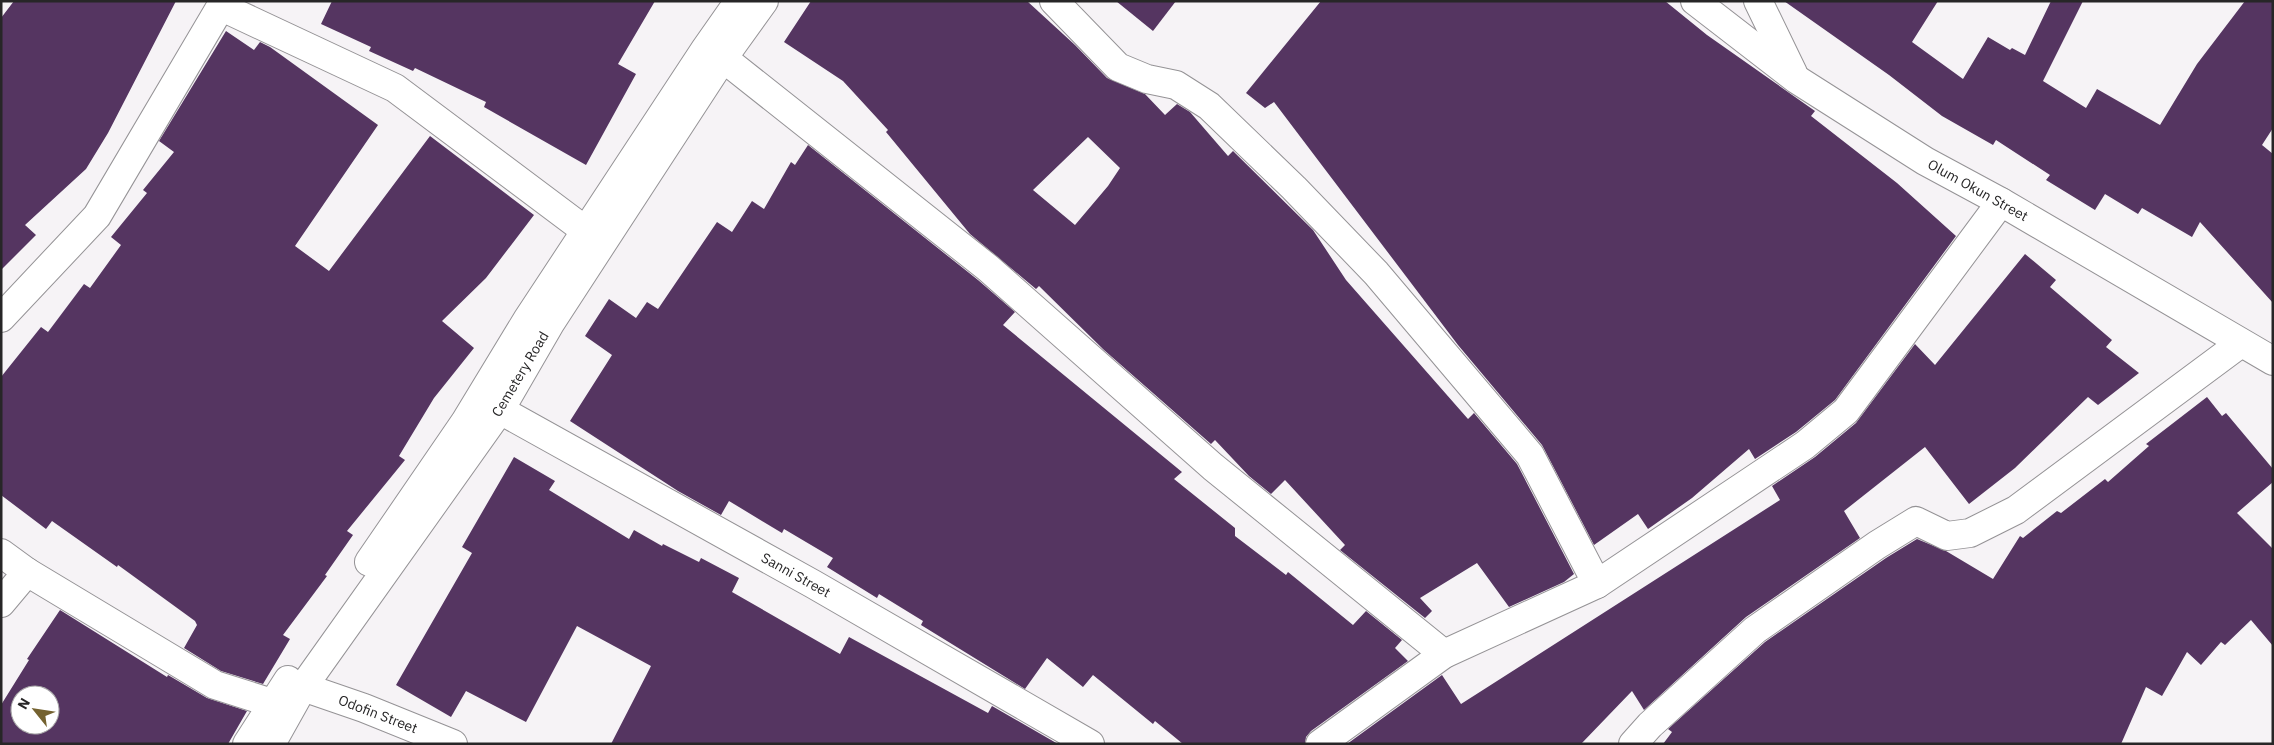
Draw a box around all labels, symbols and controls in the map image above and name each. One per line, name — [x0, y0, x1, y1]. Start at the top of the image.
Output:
street label: Olum Okun Street — [1925, 155, 2031, 225]
street label: Cemetery Road — [487, 328, 553, 420]
street label: Sanni Street — [758, 549, 834, 602]
north arrow — [10, 685, 60, 735]
street label: Odofin Street — [336, 691, 420, 737]
text: N — [13, 695, 34, 712]

